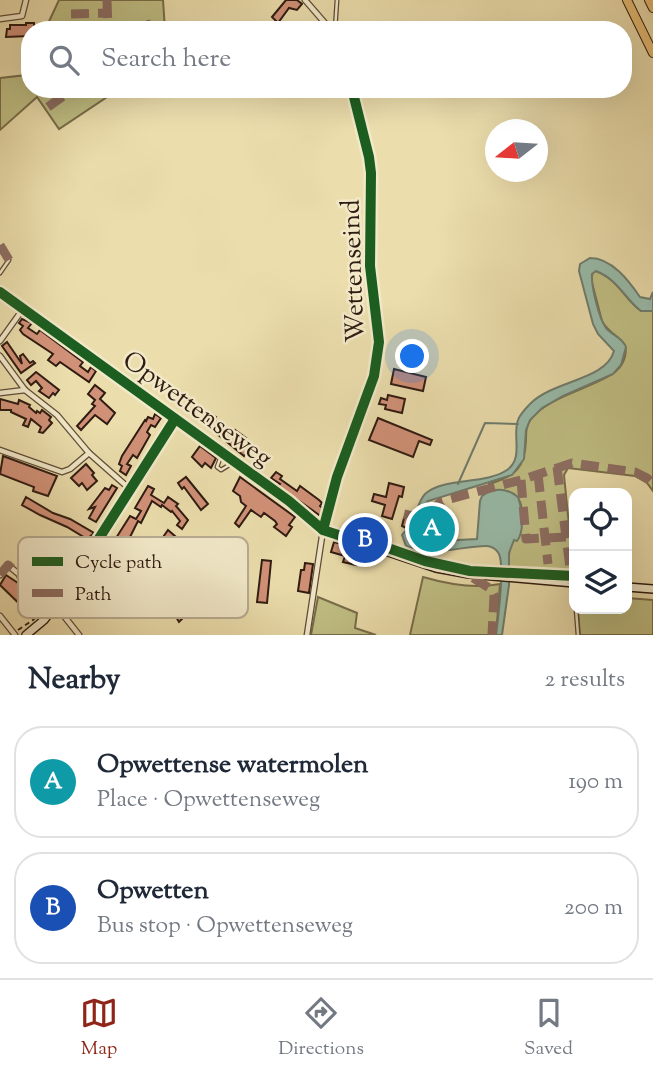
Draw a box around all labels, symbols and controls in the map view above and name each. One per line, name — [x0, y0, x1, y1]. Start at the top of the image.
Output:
search box — [21, 21, 632, 98]
icon: search — [45, 41, 83, 79]
text: Search here — [101, 41, 231, 78]
north arrow — [485, 119, 548, 182]
street label: Wettenseind — [334, 198, 375, 343]
your location — [395, 339, 429, 373]
street label: Opwettenseweg — [114, 343, 279, 477]
map controls — [569, 488, 632, 614]
button: locate — [569, 488, 632, 551]
pin: A — [409, 503, 455, 555]
pin: B — [342, 514, 388, 566]
legend — [18, 537, 248, 618]
text: Cycle path — [75, 550, 162, 577]
button: layers — [569, 551, 632, 614]
text: Path — [75, 582, 112, 609]
text: Nearby — [28, 659, 120, 702]
text: 2 results — [545, 664, 625, 697]
text: Opwettense watermolen — [97, 747, 368, 784]
text: A — [44, 766, 62, 799]
text: 190 m — [568, 766, 623, 799]
text: Place · Opwettenseweg — [97, 784, 320, 817]
text: Opwetten — [97, 873, 209, 910]
text: B — [46, 892, 60, 925]
text: 200 m — [564, 892, 623, 925]
text: Bus stop · Opwettenseweg — [97, 910, 353, 943]
tab: Map — [80, 994, 118, 1063]
tab: Directions — [278, 994, 364, 1063]
tab: Saved — [524, 994, 573, 1063]

